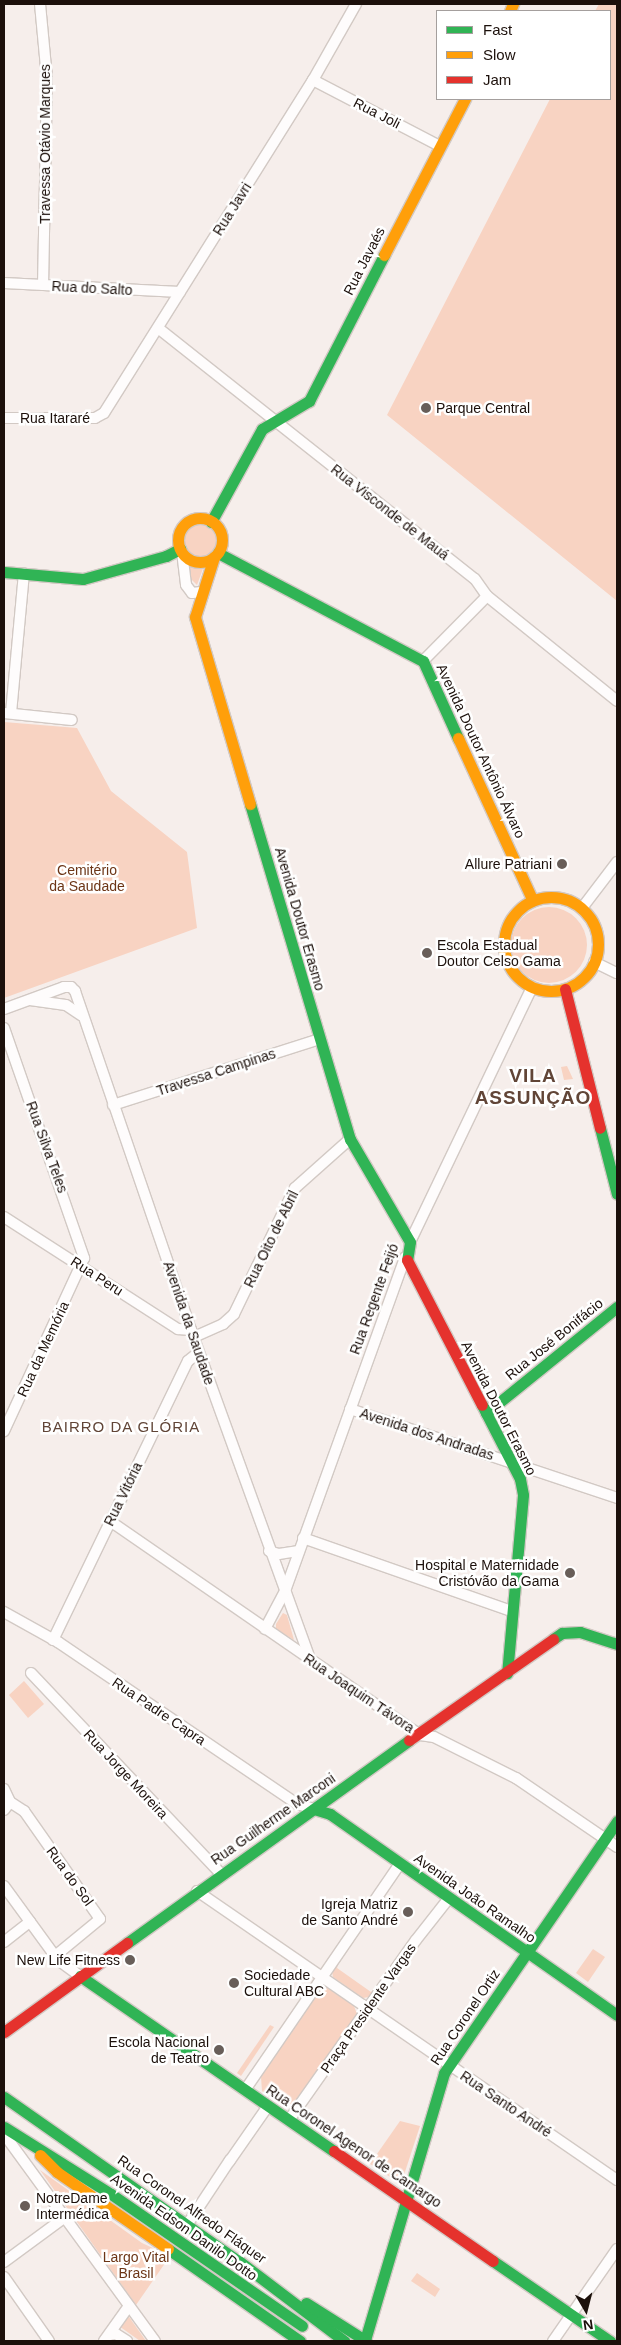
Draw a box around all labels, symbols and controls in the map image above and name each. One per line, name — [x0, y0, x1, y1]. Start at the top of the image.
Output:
legend — [436, 10, 611, 100]
text: Fast — [483, 21, 512, 38]
text: Slow — [483, 46, 516, 63]
street label: Travessa Otávio Marques — [37, 64, 53, 224]
text: Jam — [483, 71, 511, 88]
street label: Rua Joli — [351, 94, 403, 132]
street label: Rua Javri — [209, 179, 255, 239]
street label: Rua Javaés — [340, 224, 388, 298]
street label: Rua do Salto — [51, 277, 133, 299]
place label: Parque Central — [436, 400, 530, 416]
marker: Parque Central — [420, 402, 432, 414]
street label: Rua Itararé — [20, 410, 90, 426]
street label: Rua Visconde de Mauá — [328, 461, 452, 563]
street label: Avenida Doutor Antônio Álvaro — [433, 661, 529, 841]
street label: Avenida Doutor Erasmo — [271, 845, 329, 993]
place label: Allure Patriani — [465, 856, 552, 872]
marker: Allure Patriani — [556, 858, 568, 870]
park label: Cemitério da Saudade — [49, 862, 125, 894]
place label: Escola Estadual Doutor Celso Gama — [437, 937, 561, 970]
marker: Escola Estadual Doutor Celso Gama — [421, 947, 433, 959]
street label: Travessa Campinas — [154, 1045, 278, 1099]
district label: VILA ASSUNÇÃO — [474, 1065, 592, 1109]
street label: Rua Silva Teles — [23, 1099, 71, 1195]
street label: Rua Oito de Abril — [240, 1187, 302, 1291]
street label: Rua Regente Feijó — [346, 1241, 402, 1357]
street label: Rua Peru — [68, 1253, 126, 1299]
street label: Avenida da Saudade — [160, 1259, 218, 1387]
street label: Rua José Bonifácio — [502, 1295, 606, 1383]
street label: Rua da Memória — [14, 1299, 72, 1399]
street label: Avenida Doutor Erasmo — [458, 1338, 540, 1478]
street label: Avenida dos Andradas — [358, 1404, 496, 1464]
district label: BAIRRO DA GLÓRIA — [39, 1418, 203, 1436]
street label: Rua Vitória — [100, 1459, 146, 1529]
place label: Hospital e Maternidade Cristóvão da Gama — [415, 1557, 559, 1590]
marker: Hospital e Maternidade Cristóvão da Gama — [563, 1566, 577, 1580]
street label: Rua Joaquim Távora — [300, 1650, 418, 1736]
street label: Rua Padre Capra — [109, 1674, 209, 1748]
street label: Rua Jorge Moreira — [80, 1726, 172, 1822]
street label: Rua Guilherme Marconi — [208, 1770, 338, 1868]
street label: Rua do Sol — [43, 1843, 97, 1909]
street label: Avenida João Ramalho — [411, 1850, 539, 1946]
place label: Igreja Matriz de Santo André — [301, 1896, 398, 1928]
marker: Igreja Matriz de Santo André — [402, 1906, 414, 1918]
street label: Praça Presidente Vargas — [317, 1940, 419, 2076]
place label: New Life Fitness — [17, 1952, 120, 1968]
marker: New Life Fitness — [124, 1954, 136, 1966]
street label: Rua Coronel Ortiz — [427, 1966, 503, 2068]
place label: Sociedade Cultural ABC — [244, 1967, 325, 2000]
marker: Sociedade Cultural ABC — [228, 1977, 240, 1989]
place label: Escola Nacional de Teatro — [109, 2034, 209, 2066]
marker: Escola Nacional de Teatro — [213, 2044, 225, 2056]
street label: Rua Santo André — [457, 2067, 555, 2141]
street label: Rua Coronel Agenor de Camargo — [263, 2081, 445, 2211]
street label: Rua Coronel Alfredo Fláquer — [114, 2151, 270, 2267]
street label: Avenida Edson Danilo Dotto — [108, 2170, 260, 2284]
place label: NotreDame Intermédica — [36, 2190, 109, 2222]
marker: NotreDame Intermédica — [18, 2199, 32, 2213]
park label: Largo Vital Brasil — [103, 2249, 169, 2282]
north arrow — [561, 2285, 611, 2335]
text: N — [582, 2316, 594, 2333]

